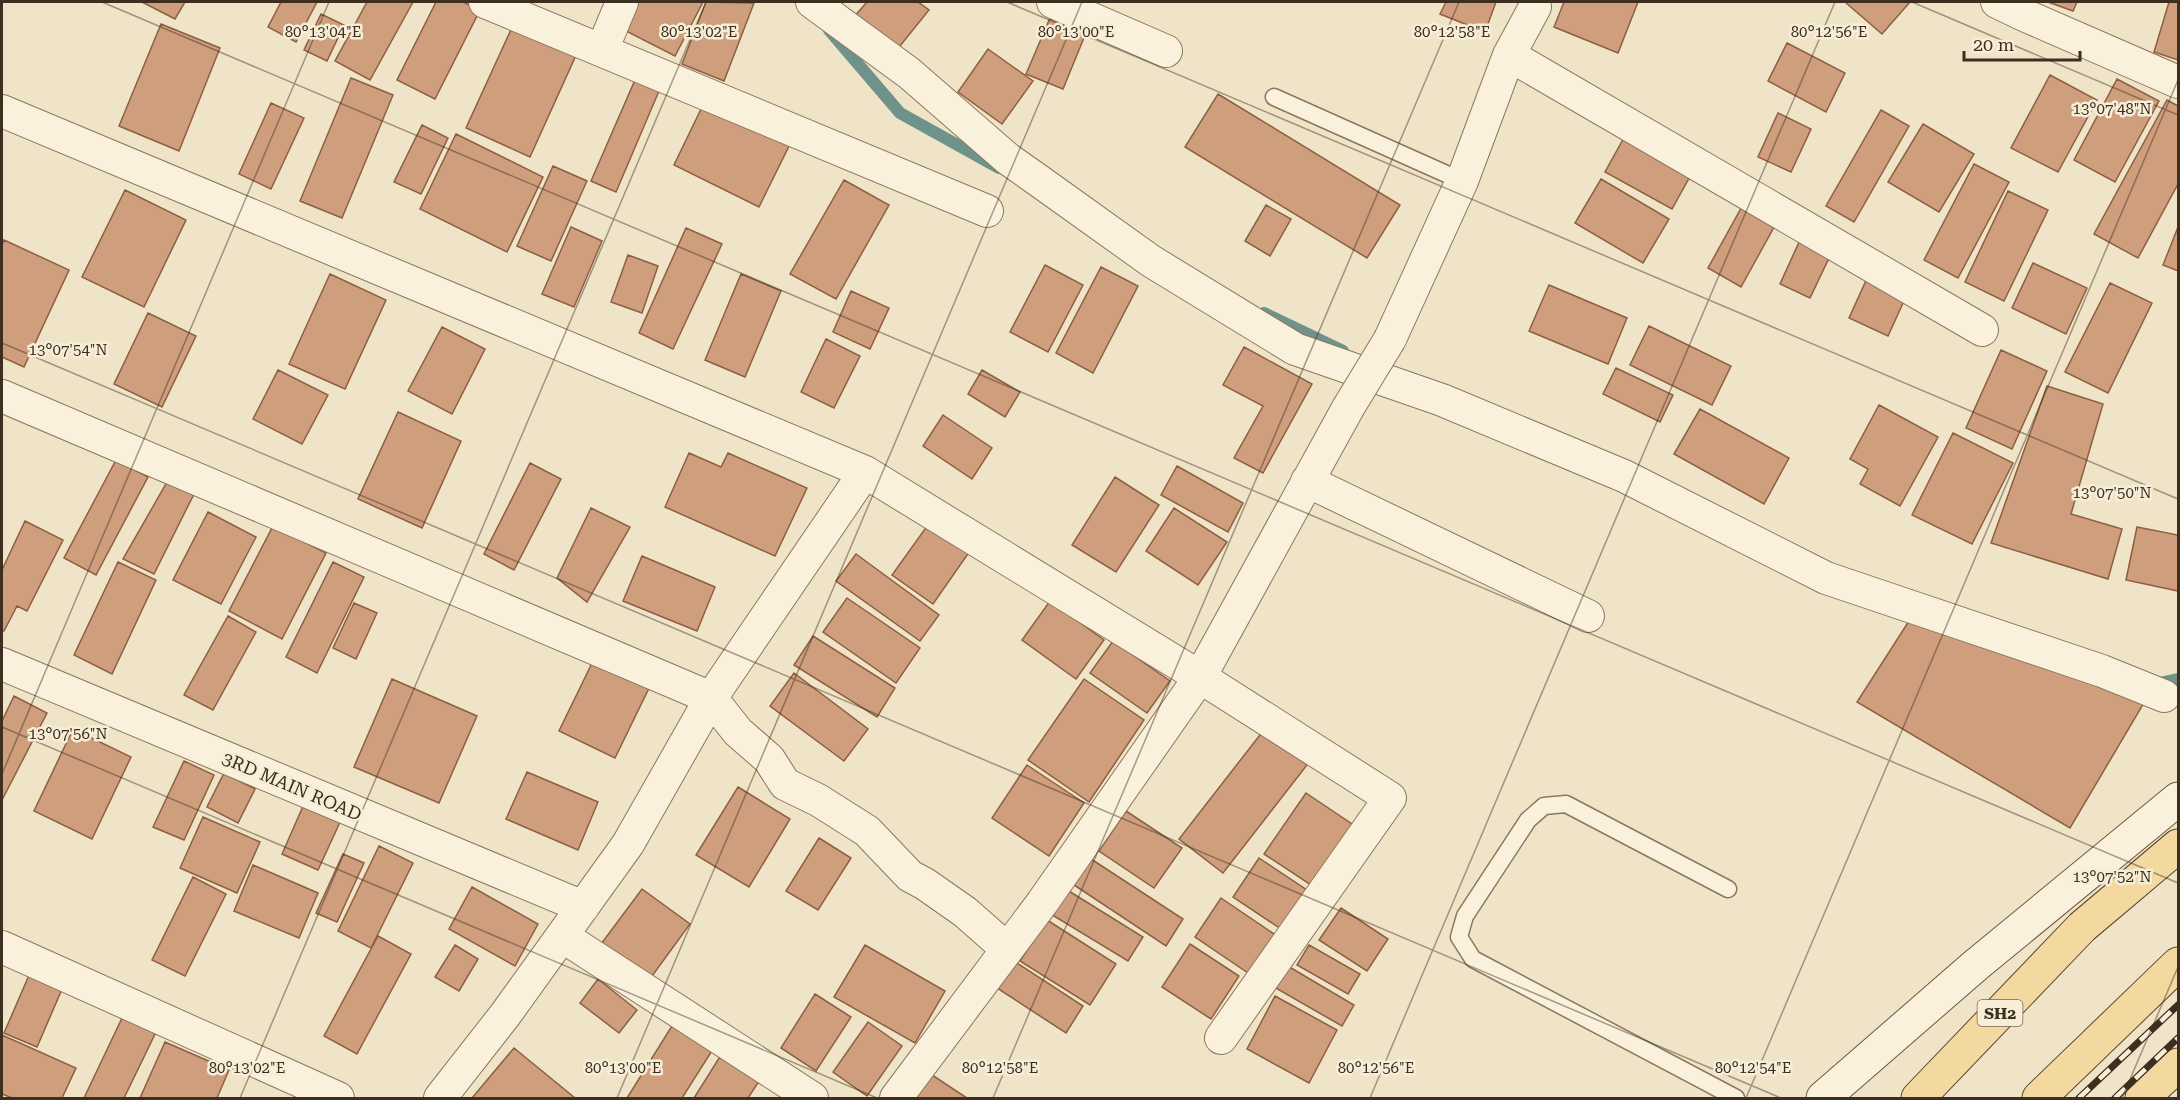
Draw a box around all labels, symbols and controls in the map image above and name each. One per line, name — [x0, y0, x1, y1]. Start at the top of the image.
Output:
text: 80°13'04"E — [285, 23, 361, 41]
text: 80°13'02"E — [661, 23, 737, 41]
text: 80°13'00"E — [1038, 23, 1114, 41]
text: 80°12'58"E — [1414, 23, 1490, 41]
text: 80°12'56"E — [1791, 23, 1867, 41]
scale bar — [1964, 24, 2080, 62]
text: 20 m — [1973, 34, 2014, 55]
text: 13°07'48"N — [2072, 100, 2152, 118]
text: 13°07'54"N — [28, 341, 108, 359]
text: 13°07'50"N — [2072, 484, 2152, 502]
text: 13°07'56"N — [28, 725, 108, 743]
street label: 3RD MAIN ROAD — [219, 747, 365, 825]
text: 13°07'52"N — [2072, 868, 2152, 886]
road number: SH2 — [1978, 1000, 2022, 1026]
text: 80°13'02"E — [209, 1059, 285, 1077]
text: 80°13'00"E — [585, 1059, 661, 1077]
text: 80°12'58"E — [962, 1059, 1038, 1077]
text: 80°12'56"E — [1338, 1059, 1414, 1077]
text: 80°12'54"E — [1715, 1059, 1791, 1077]

